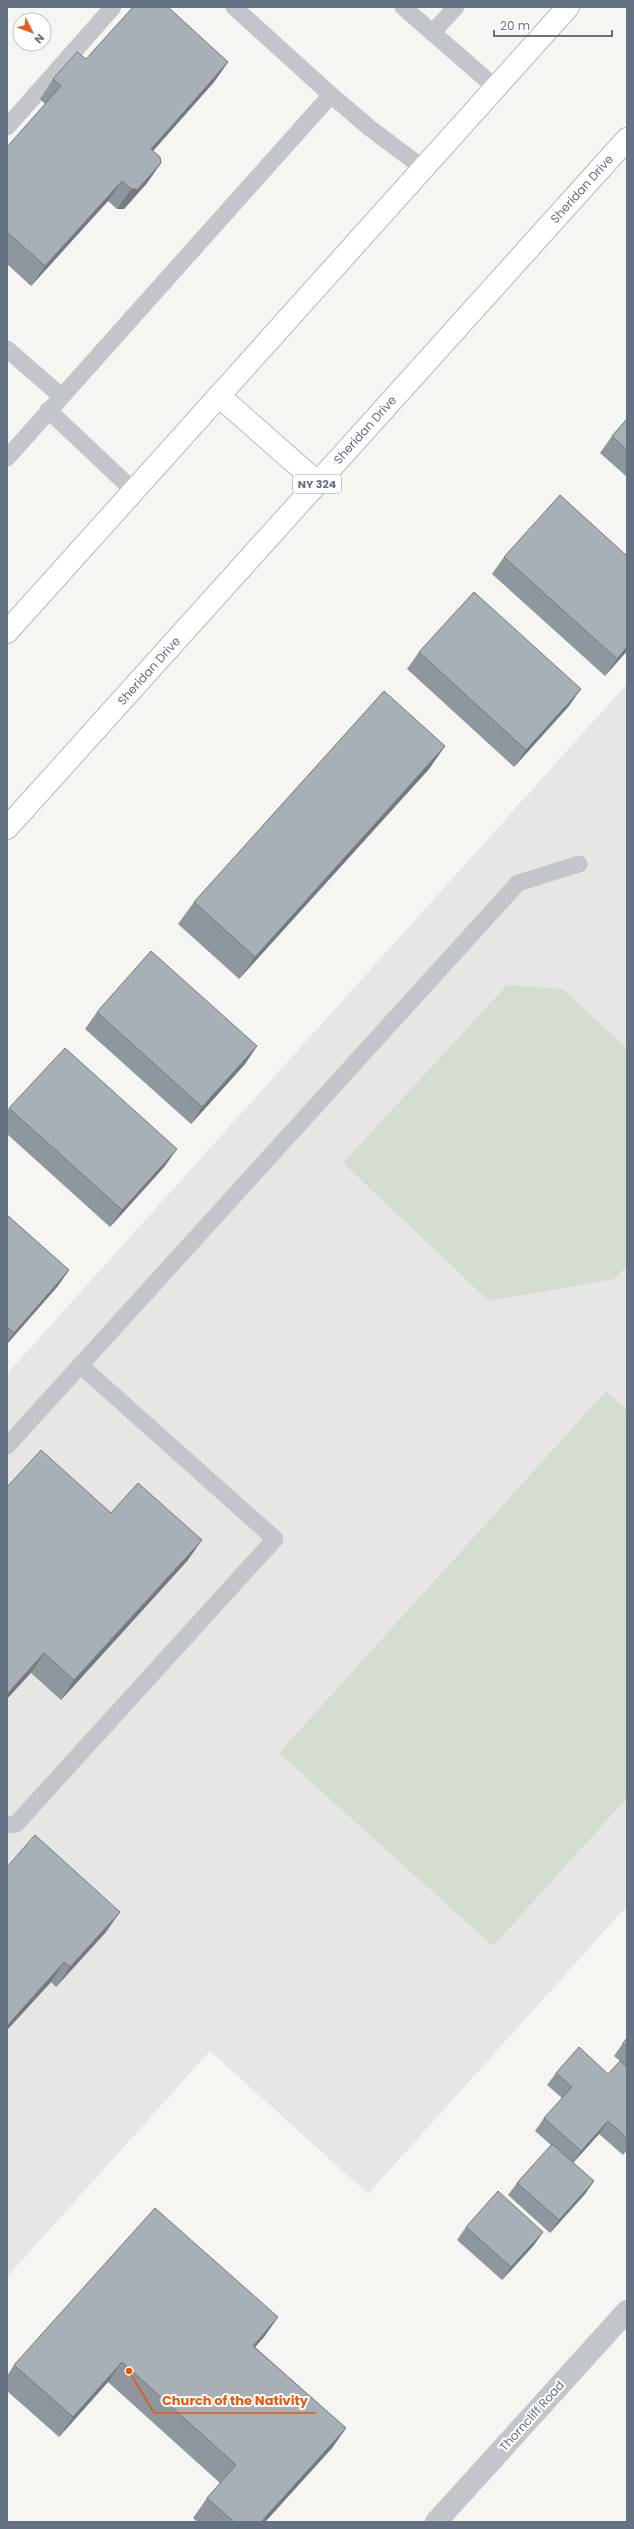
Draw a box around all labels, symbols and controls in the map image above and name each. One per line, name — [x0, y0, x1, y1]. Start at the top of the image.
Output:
north arrow — [12, 12, 52, 52]
scale bar — [494, 12, 612, 38]
text: 20 m — [500, 17, 530, 34]
text: N — [31, 30, 48, 47]
street label: Sheridan Drive — [546, 151, 617, 227]
street label: Sheridan Drive — [329, 392, 400, 468]
road number: NY 324 — [293, 475, 341, 493]
street label: Sheridan Drive — [113, 633, 184, 709]
street label: Thorncliff Road — [495, 2377, 568, 2455]
callout: Church of the Nativity — [154, 2388, 316, 2413]
text: Church of the Nativity — [162, 2391, 309, 2410]

